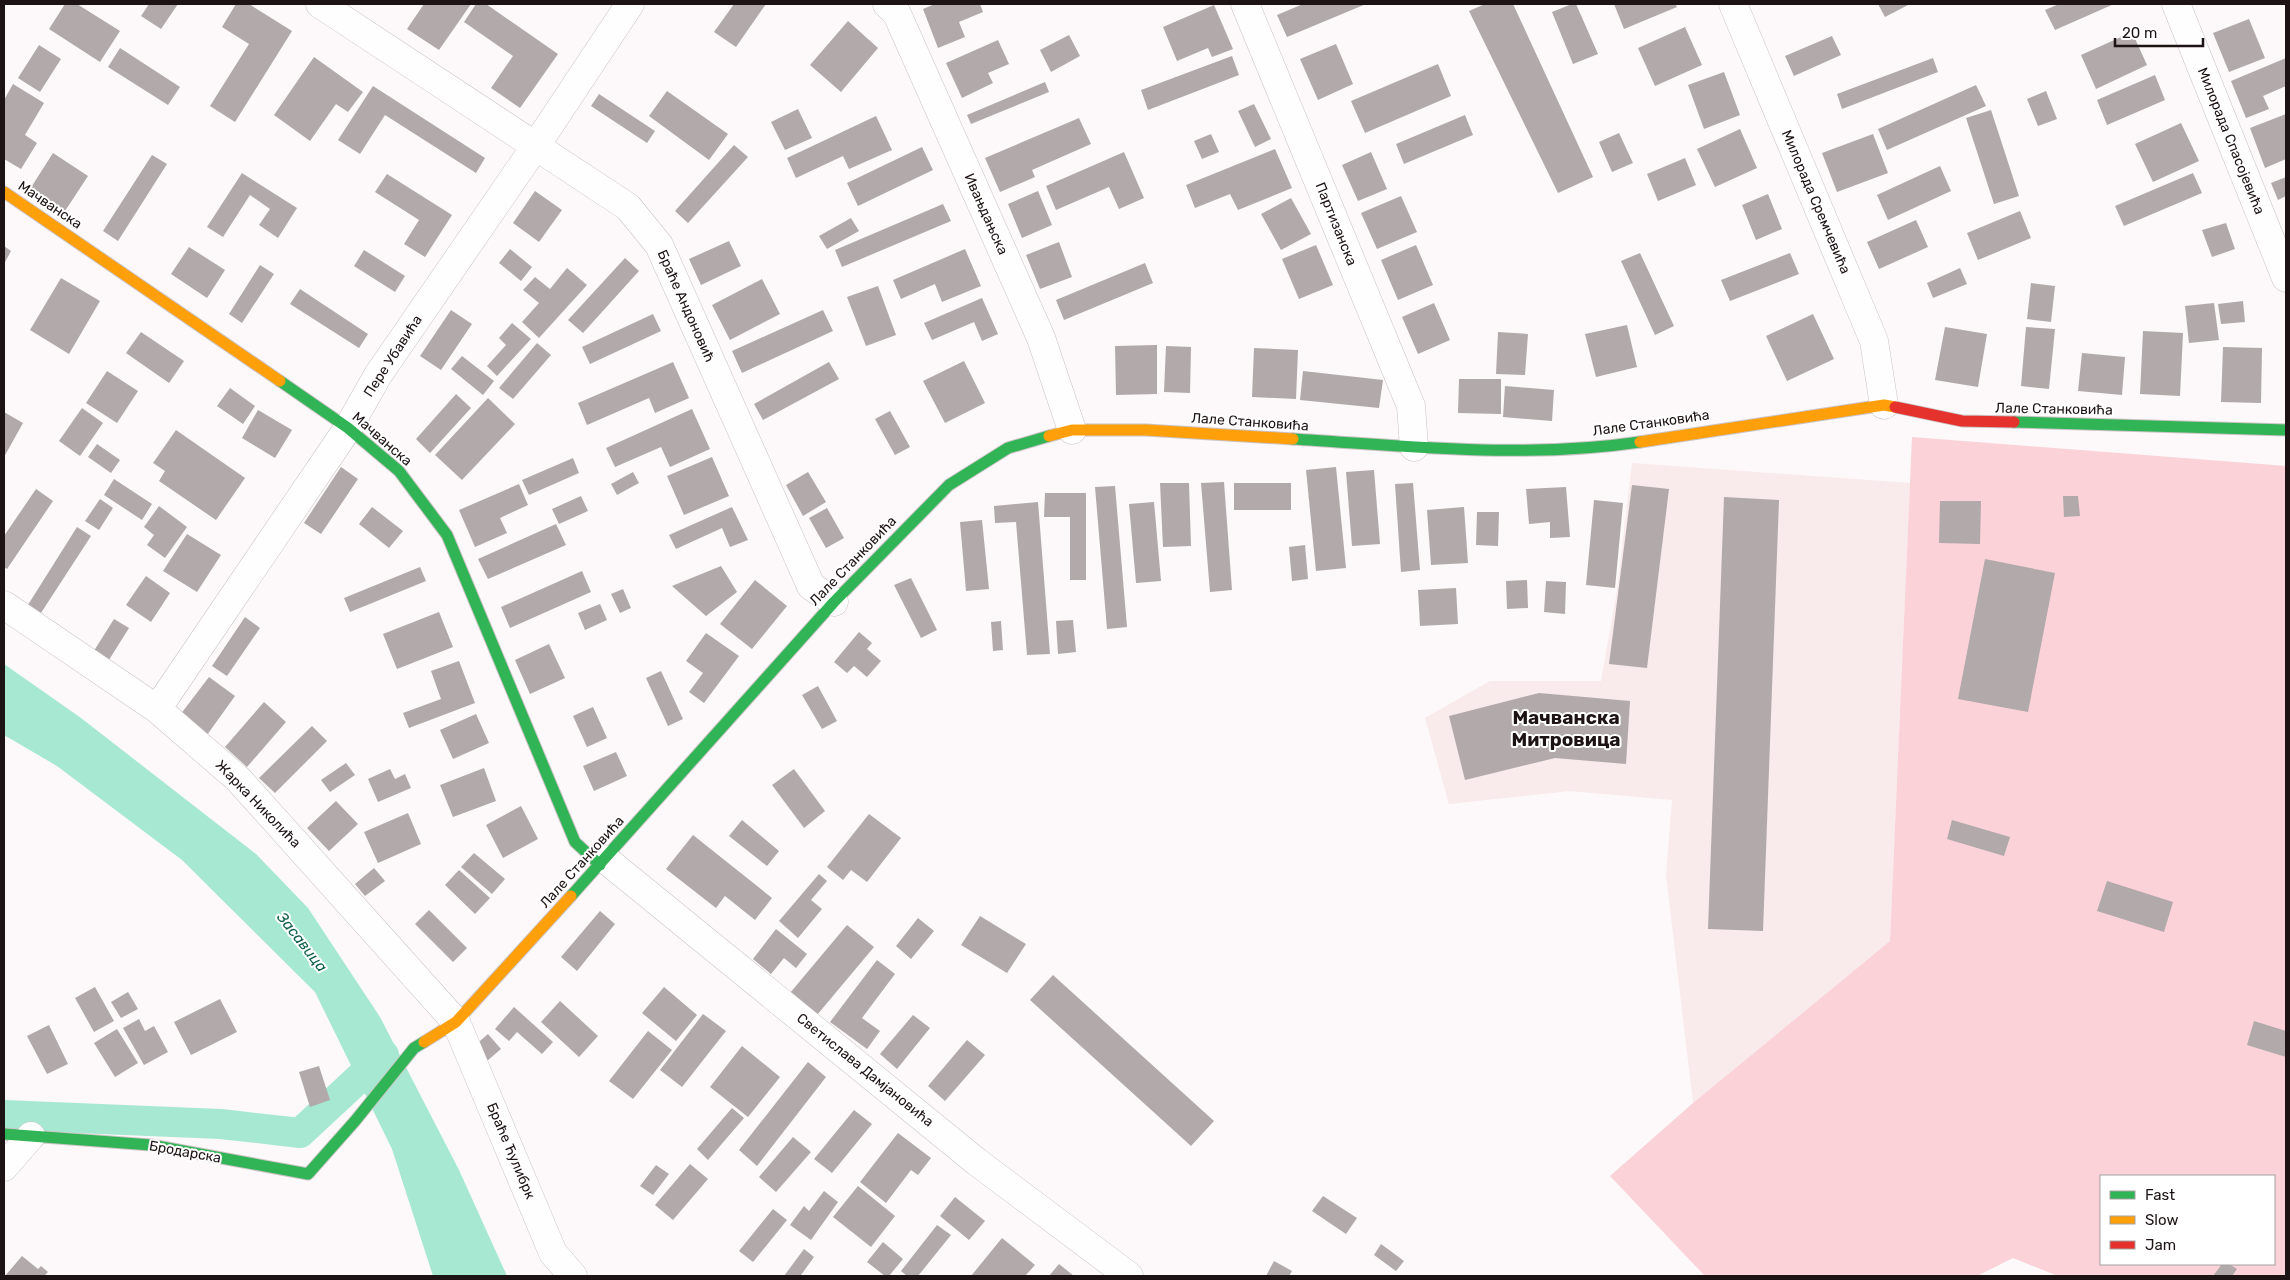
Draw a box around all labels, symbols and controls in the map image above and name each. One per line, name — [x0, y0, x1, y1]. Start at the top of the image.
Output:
scale bar — [2115, 15, 2202, 47]
text: 20 m — [2122, 24, 2157, 42]
street label: Милорада Спасојевића — [2194, 65, 2268, 217]
street label: Милорада Сремчевића — [1778, 127, 1854, 277]
street label: Ивањдањска — [960, 171, 1012, 257]
street label: Мачванска — [15, 177, 85, 233]
street label: Партизанска — [1312, 180, 1360, 268]
street label: Браће Андоновић — [654, 247, 718, 365]
street label: Пере Убавића — [360, 312, 426, 400]
street label: Лале Станковића — [1995, 399, 2113, 419]
street label: Лале Станковића — [1592, 406, 1710, 440]
street label: Мачванска — [349, 408, 415, 470]
street label: Лале Станковића — [1191, 409, 1309, 435]
street label: Лале Станковића — [806, 513, 900, 609]
district label: Мачванска Митровица — [1511, 706, 1621, 751]
street label: Жарка Николића — [212, 757, 304, 851]
street label: Лале Станковића — [536, 813, 628, 911]
water label: Засавица — [273, 908, 331, 976]
street label: Светислава Дамјановића — [793, 1010, 937, 1130]
street label: Браће Ћулибрк — [483, 1100, 539, 1202]
street label: Бродарска — [148, 1137, 222, 1167]
legend — [2100, 1175, 2275, 1265]
text: Fast — [2145, 1186, 2175, 1204]
text: Slow — [2145, 1211, 2178, 1229]
text: Jam — [2145, 1236, 2176, 1254]

